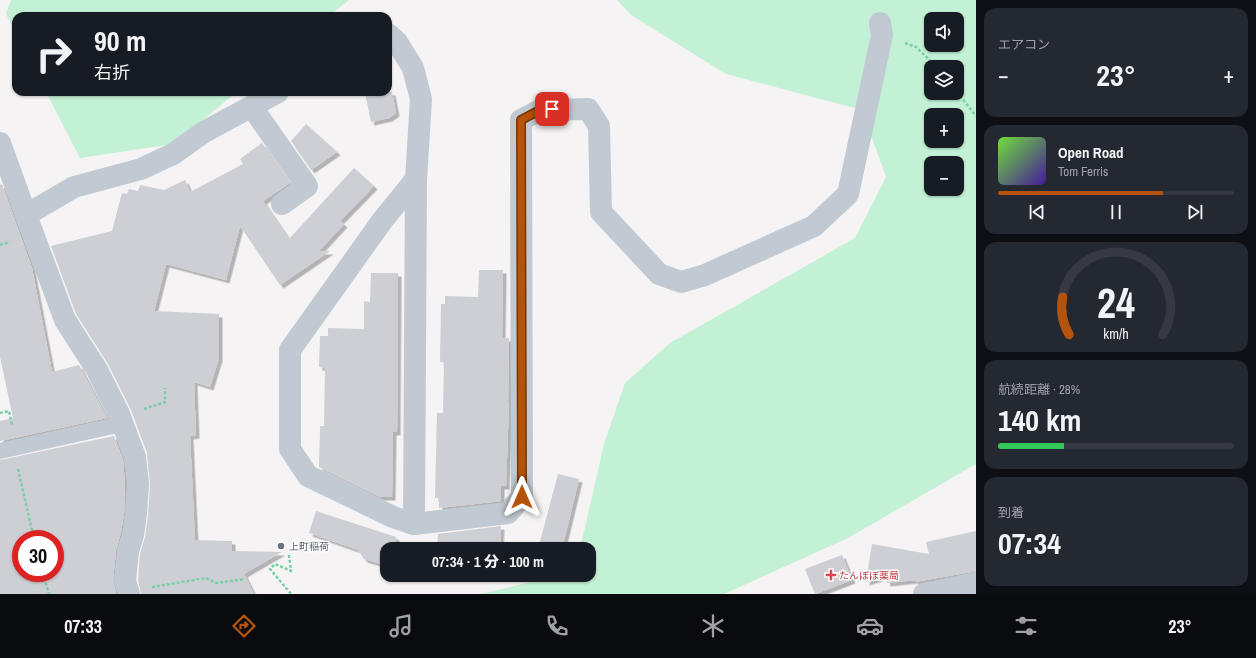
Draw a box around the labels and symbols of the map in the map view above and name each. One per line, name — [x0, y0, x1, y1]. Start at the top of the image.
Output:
pin — [535, 92, 569, 126]
position arrow — [501, 476, 543, 518]
speed limit sign: 30 — [12, 530, 64, 582]
place label: 上町稲荷 — [289, 540, 329, 553]
marker: 上町稲荷 — [276, 541, 286, 551]
place label: たんぽぽ薬局 — [839, 569, 899, 582]
marker: たんぽぽ薬局 — [826, 570, 836, 580]

